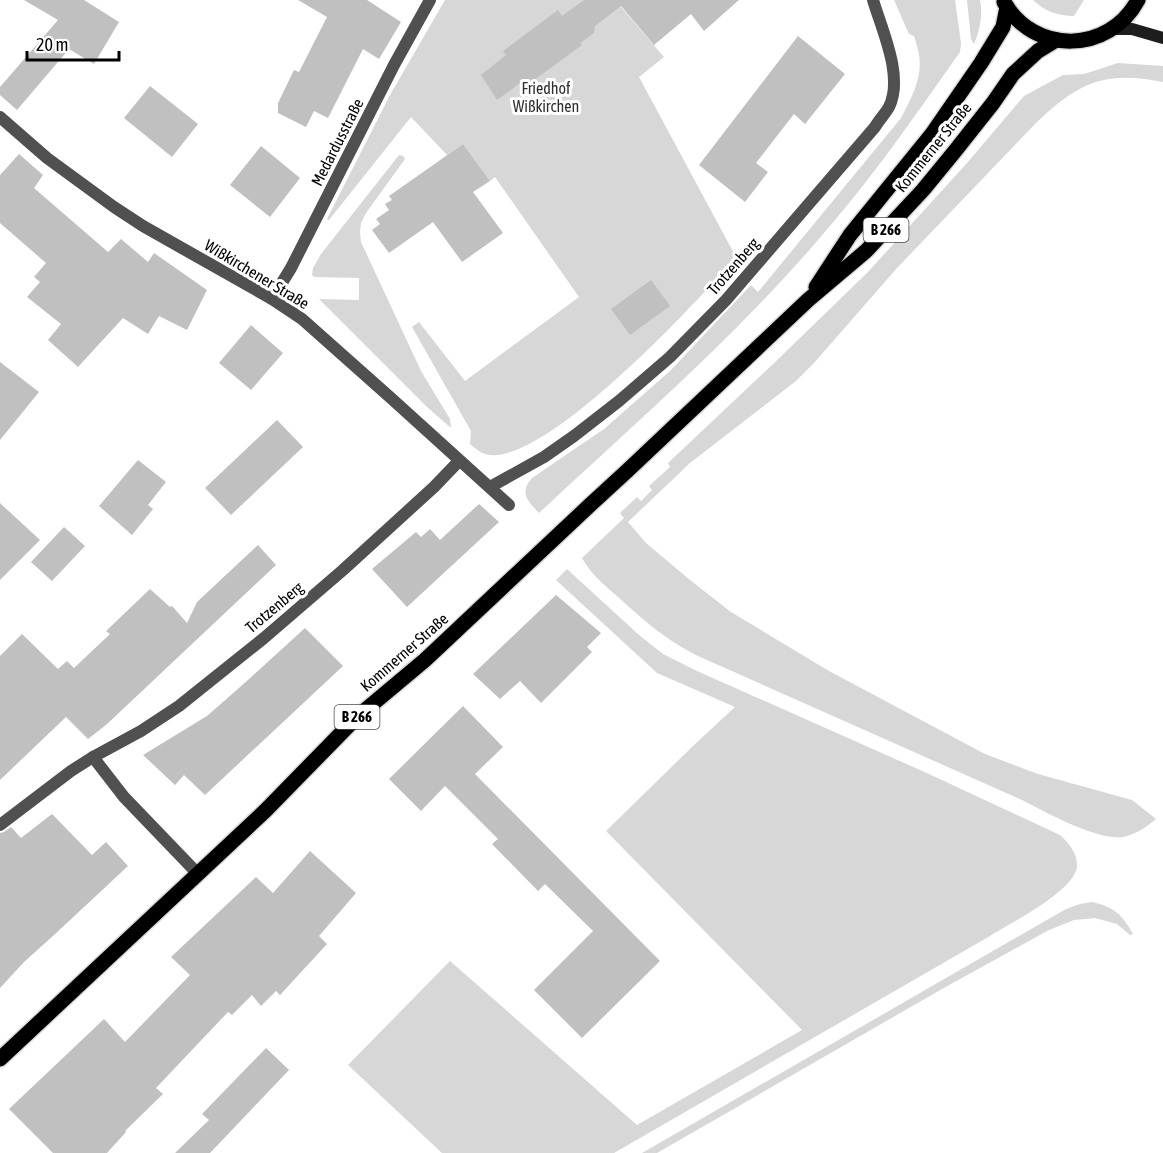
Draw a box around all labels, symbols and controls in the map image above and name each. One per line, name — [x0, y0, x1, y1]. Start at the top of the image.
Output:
scale bar — [27, 24, 118, 62]
text: 20 m — [36, 34, 68, 55]
park label: Friedhof Wißkirchen — [513, 79, 579, 115]
street label: Medardusstraße — [307, 95, 367, 189]
street label: Kommerner Straße — [891, 99, 975, 195]
road number: B 266 — [864, 218, 908, 242]
street label: Trotzenberg — [703, 234, 763, 299]
street label: Wißkirchener Straße — [202, 236, 312, 312]
street label: Trotzenberg — [242, 578, 307, 637]
street label: Kommerner Straße — [357, 609, 451, 695]
road number: B 266 — [334, 705, 380, 729]

